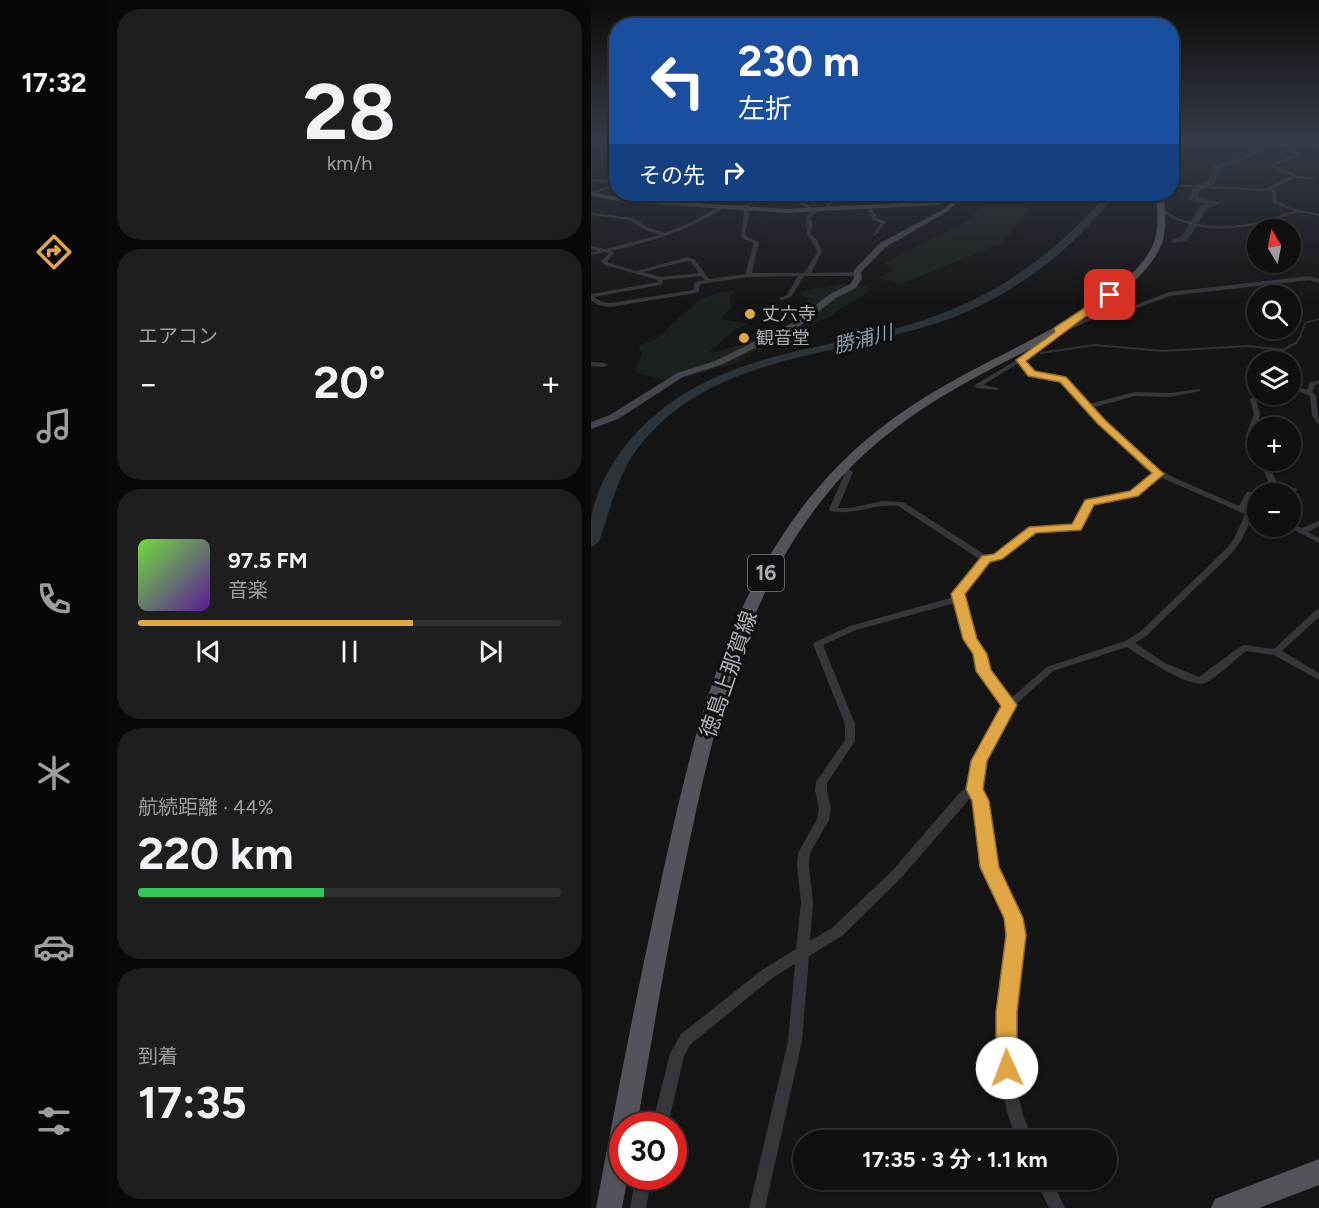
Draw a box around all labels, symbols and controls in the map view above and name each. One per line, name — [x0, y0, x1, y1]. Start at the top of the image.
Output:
text: 230 m — [738, 36, 860, 87]
icon: left — [639, 42, 717, 120]
text: 28 — [303, 65, 396, 159]
text: 17:32 — [21, 66, 87, 99]
text: 左折 — [738, 92, 792, 125]
text: km/h — [327, 151, 372, 175]
icon: right — [717, 156, 750, 189]
text: その先 — [639, 162, 705, 189]
north arrow — [1247, 219, 1301, 273]
map controls — [1247, 219, 1301, 537]
icon: directions — [33, 231, 75, 273]
pin — [1084, 269, 1135, 320]
icon: arrive — [1093, 278, 1126, 311]
button: search — [1247, 285, 1301, 339]
place label: 丈六寺 — [762, 303, 816, 325]
marker: 丈六寺 — [743, 307, 757, 321]
water label: 勝浦川 — [831, 320, 897, 358]
text: エアコン — [138, 324, 218, 348]
place label: 観音堂 — [756, 327, 810, 349]
marker: 観音堂 — [737, 331, 751, 345]
button: layers — [1247, 351, 1301, 405]
text: 20° — [313, 355, 386, 409]
text: − — [138, 364, 159, 403]
text: + — [540, 364, 561, 403]
icon: music — [33, 405, 75, 447]
button: + — [1247, 417, 1301, 471]
button: − — [1247, 483, 1301, 537]
text: 97.5 FM — [228, 547, 308, 574]
road number: 16 — [748, 555, 784, 591]
icon: phone — [33, 578, 75, 620]
text: 音楽 — [228, 578, 268, 602]
street label: 徳島上那賀線 — [694, 607, 763, 741]
icon: previous — [192, 635, 225, 668]
icon: pause — [333, 635, 366, 668]
icon: next — [474, 635, 507, 668]
icon: climate — [33, 752, 75, 794]
text: 航続距離 · 44% — [138, 795, 274, 819]
text: 220 km — [138, 826, 293, 880]
icon: car — [33, 926, 75, 968]
position arrow — [975, 1036, 1039, 1100]
text: 到着 — [138, 1044, 178, 1068]
text: 17:35 — [138, 1075, 247, 1129]
icon: filters — [33, 1100, 75, 1142]
speed limit sign: 30 — [609, 1112, 687, 1190]
text: 17:35 · 3 分 · 1.1 km — [862, 1146, 1048, 1173]

